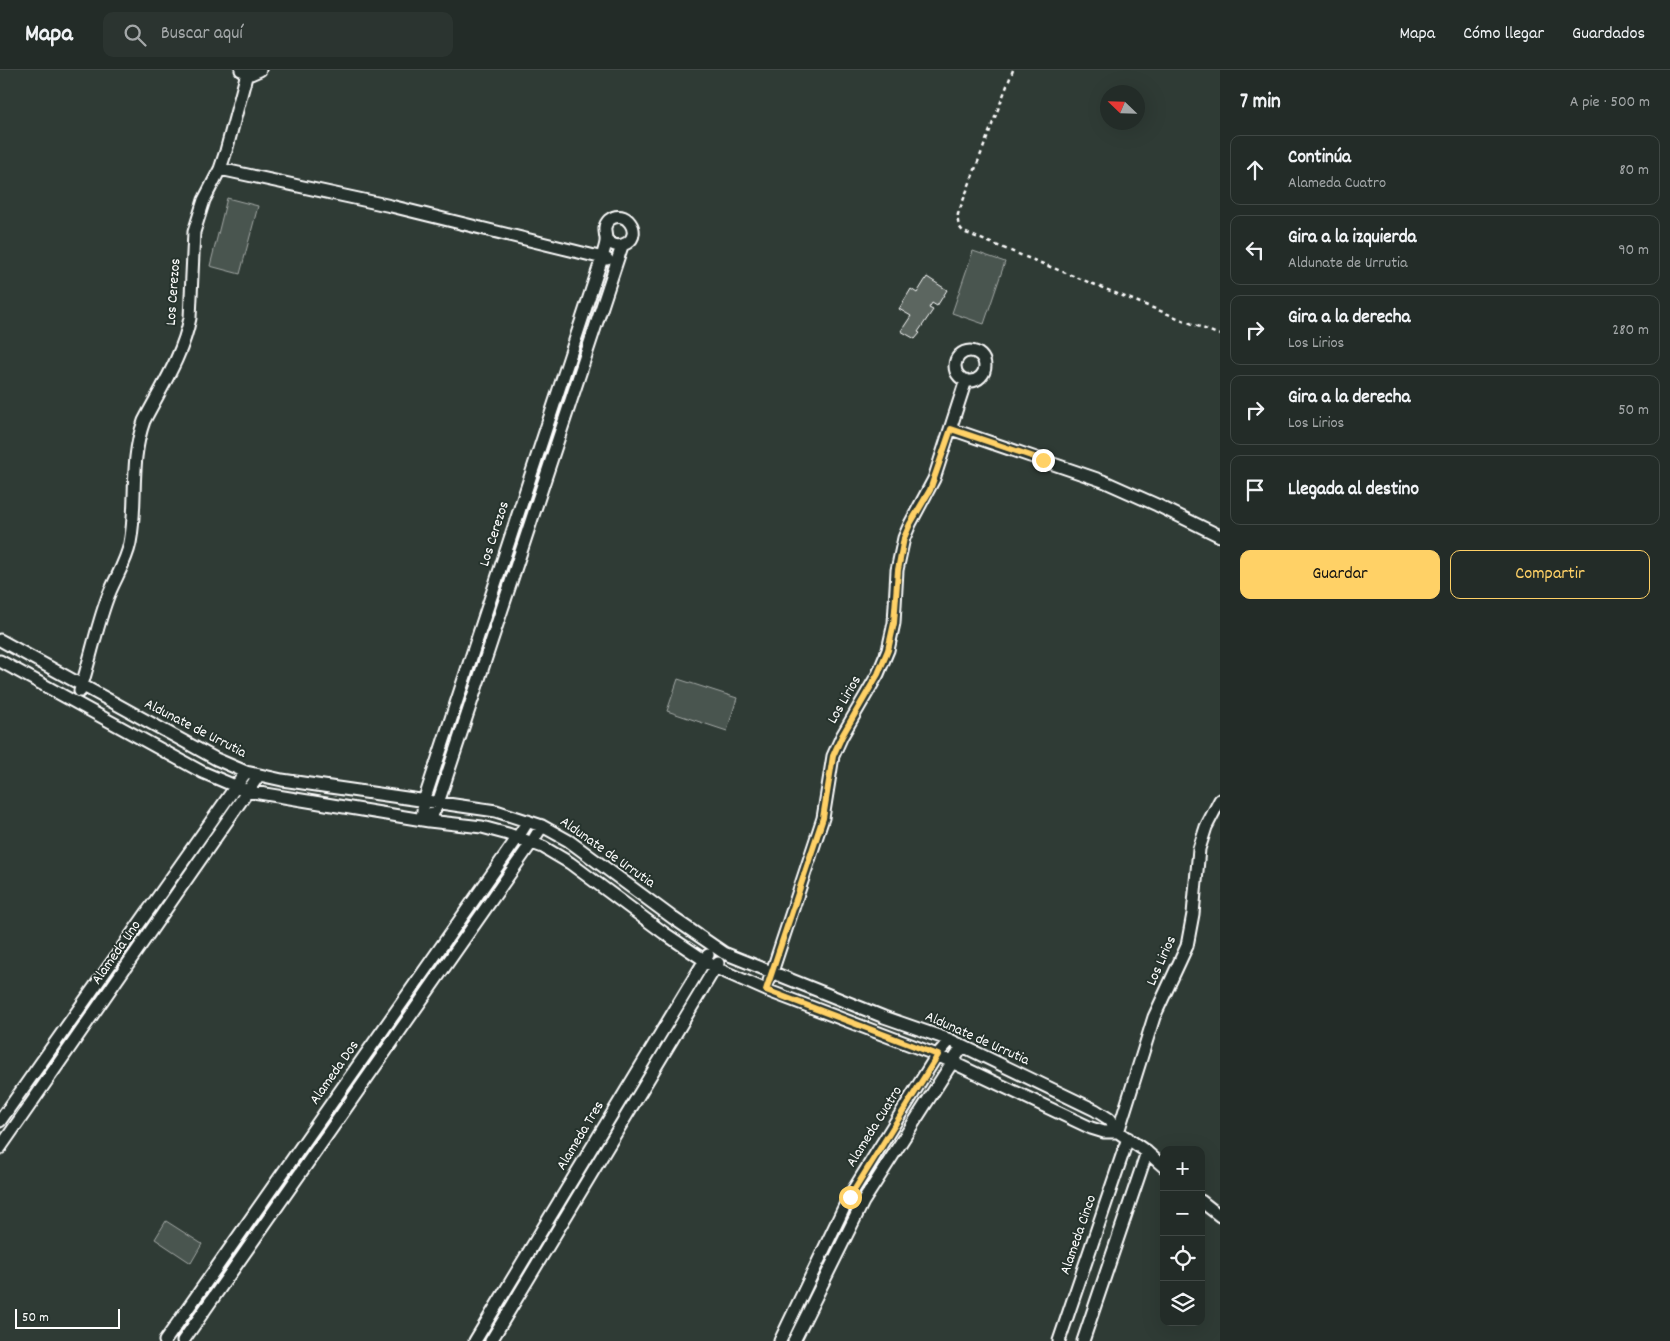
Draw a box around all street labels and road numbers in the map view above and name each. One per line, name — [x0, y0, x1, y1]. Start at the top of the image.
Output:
street label: Los Cerezos — [161, 258, 187, 326]
street label: Los Cerezos — [474, 499, 516, 569]
street label: Los Lirios — [822, 672, 868, 728]
street label: Aldunate de Urrutia — [140, 694, 251, 765]
street label: Aldunate de Urrutia — [555, 812, 660, 895]
street label: Alameda Uno — [87, 916, 147, 990]
street label: Los Lirios — [1141, 932, 1183, 990]
street label: Aldunate de Urrutia — [921, 1006, 1034, 1072]
street label: Alameda Dos — [305, 1036, 365, 1110]
street label: Alameda Cuatro — [841, 1082, 909, 1172]
street label: Alameda Tres — [552, 1097, 610, 1175]
street label: Alameda Cinco — [1055, 1192, 1103, 1278]

